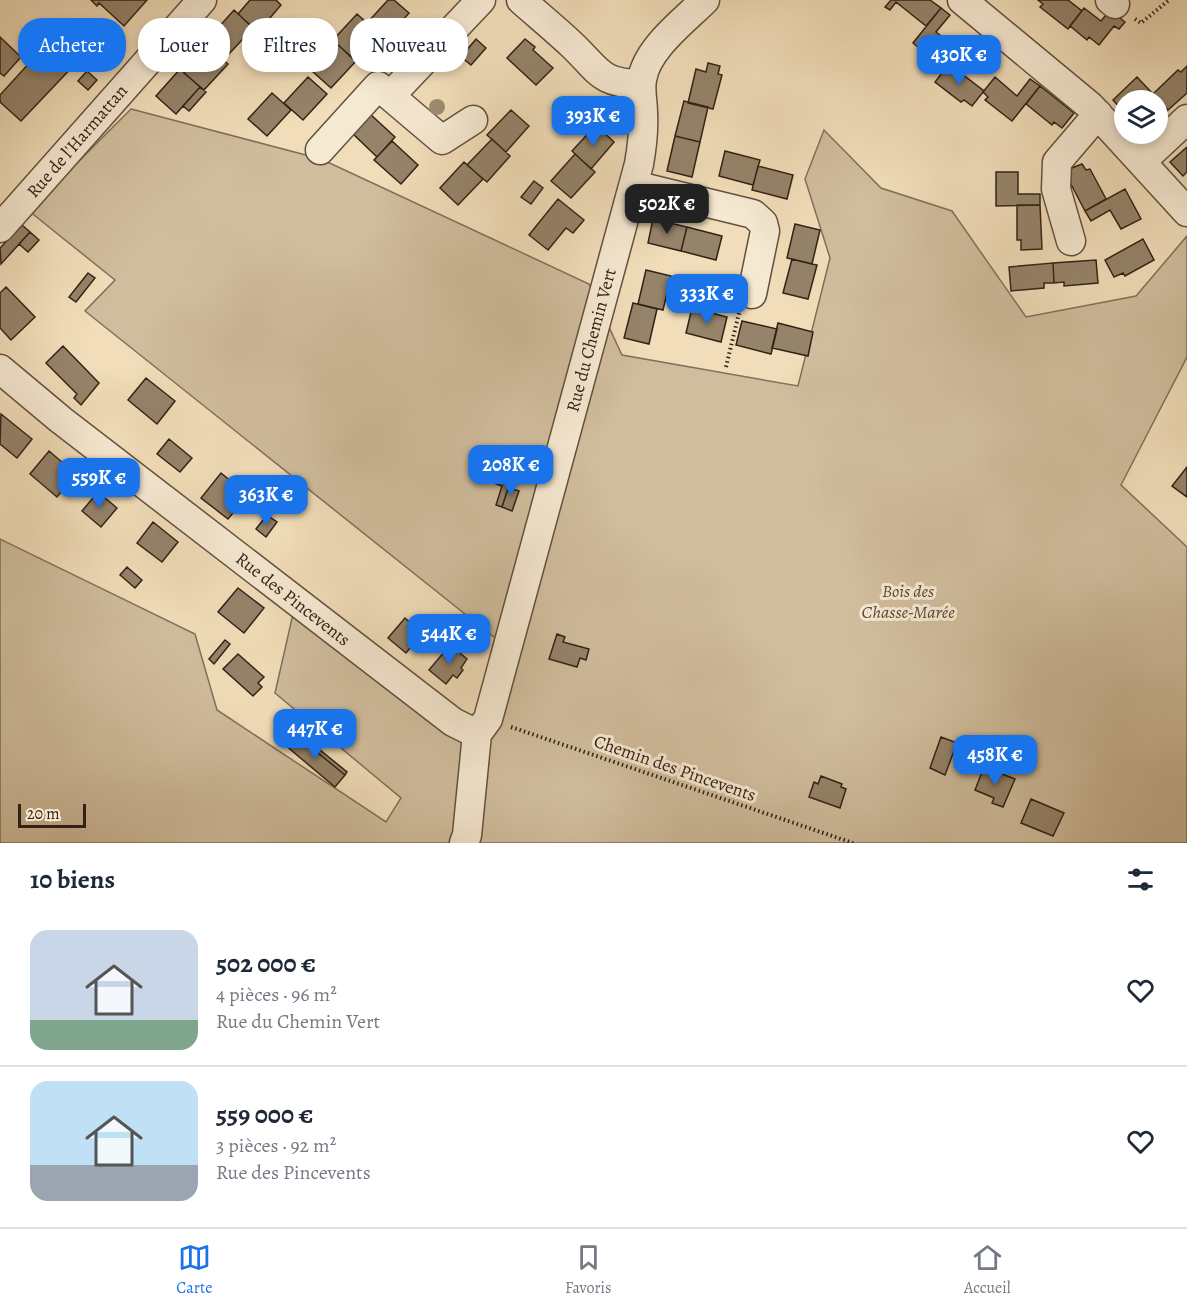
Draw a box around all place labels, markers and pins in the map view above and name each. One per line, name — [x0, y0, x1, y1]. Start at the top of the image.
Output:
pin: 430K € — [910, 35, 1008, 86]
pin: 393K € — [544, 96, 642, 147]
pin: 502K € — [618, 184, 716, 235]
pin: 333K € — [658, 274, 756, 325]
pin: 208K € — [462, 445, 560, 496]
pin: 559K € — [50, 458, 148, 509]
pin: 363K € — [217, 475, 315, 526]
pin: 544K € — [400, 614, 498, 665]
pin: 447K € — [266, 709, 364, 760]
pin: 458K € — [946, 735, 1044, 786]

